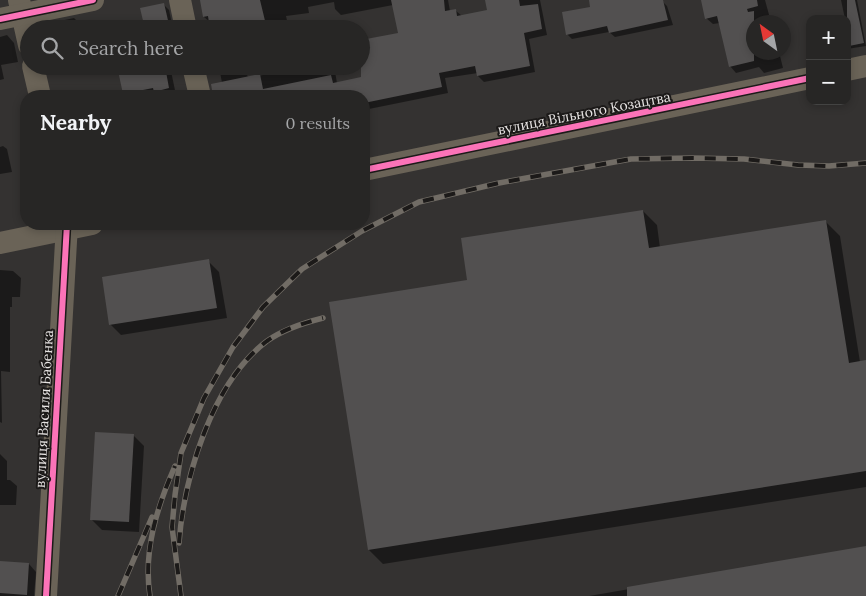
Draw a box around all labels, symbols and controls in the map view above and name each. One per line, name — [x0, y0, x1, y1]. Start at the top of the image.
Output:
north arrow — [746, 15, 791, 60]
map controls — [806, 15, 851, 105]
button: + — [806, 15, 851, 60]
search box — [20, 20, 370, 75]
icon: search — [38, 34, 66, 62]
text: Search here — [78, 36, 184, 60]
button: − — [806, 60, 851, 105]
street label: вулиця Вільного Козацтва — [496, 87, 672, 139]
text: Nearby — [40, 109, 111, 136]
text: 0 results — [285, 113, 350, 133]
street label: вулиця Василя Бабенка — [31, 330, 57, 488]

